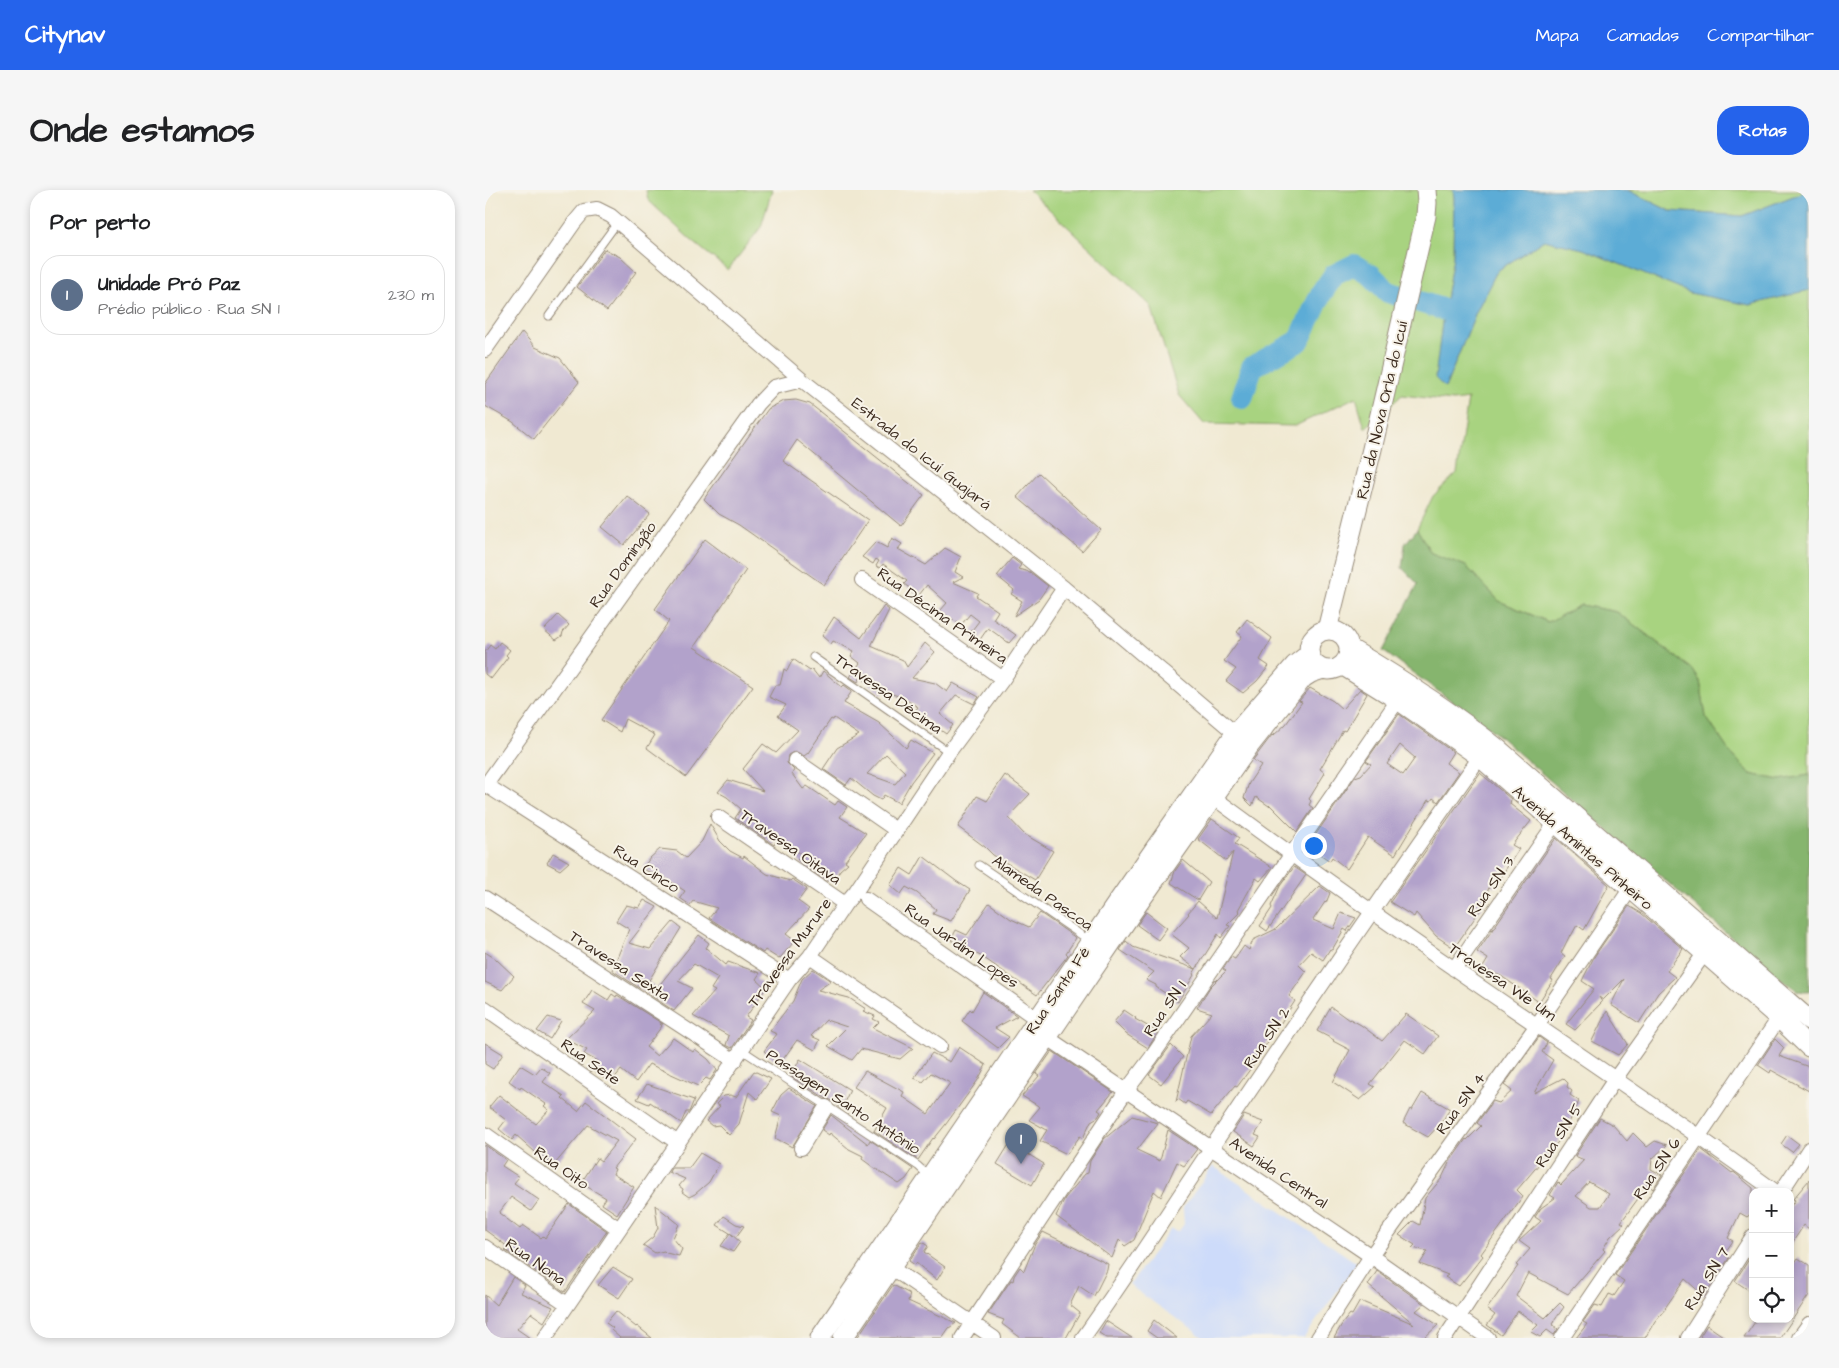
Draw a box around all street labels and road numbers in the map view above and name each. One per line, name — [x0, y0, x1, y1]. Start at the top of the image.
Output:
street label: Rua da Nova Orla do Icuí — [1351, 319, 1413, 501]
street label: Estrada do Icuí Guajará — [847, 392, 996, 515]
street label: Rua Domingão — [584, 517, 662, 613]
street label: Rua Décima Primeira — [873, 562, 1012, 669]
street label: Travessa Décima — [830, 648, 947, 739]
street label: Avenida Amintas Pinheiro — [1507, 780, 1657, 915]
street label: Travessa Oitava — [736, 804, 845, 890]
street label: Rua Cinco — [609, 839, 684, 898]
street label: Alameda Pascoa — [988, 850, 1097, 936]
street label: Rua SN 3 — [1462, 852, 1520, 921]
street label: Travessa Murure — [743, 893, 837, 1012]
street label: Rua Jardim Lopes — [900, 898, 1023, 993]
street label: Travessa Sexta — [565, 925, 674, 1007]
street label: Travessa We Um — [1444, 937, 1561, 1026]
street label: Rua Santa Fé — [1020, 942, 1095, 1039]
street label: Rua SN 1 — [1138, 976, 1192, 1041]
street label: Rua SN 2 — [1238, 1002, 1296, 1073]
street label: Rua Sete — [556, 1033, 625, 1091]
street label: Passagem Santo Antônio — [762, 1044, 925, 1161]
street label: Rua SN 4 — [1431, 1068, 1491, 1139]
street label: Rua SN 5 — [1530, 1099, 1588, 1172]
street label: Avenida Central — [1225, 1132, 1332, 1214]
street label: Rua SN 6 — [1628, 1133, 1686, 1204]
street label: Rua Oito — [529, 1141, 593, 1195]
street label: Rua Nona — [501, 1233, 570, 1291]
street label: Rua SN 7 — [1679, 1243, 1735, 1314]

